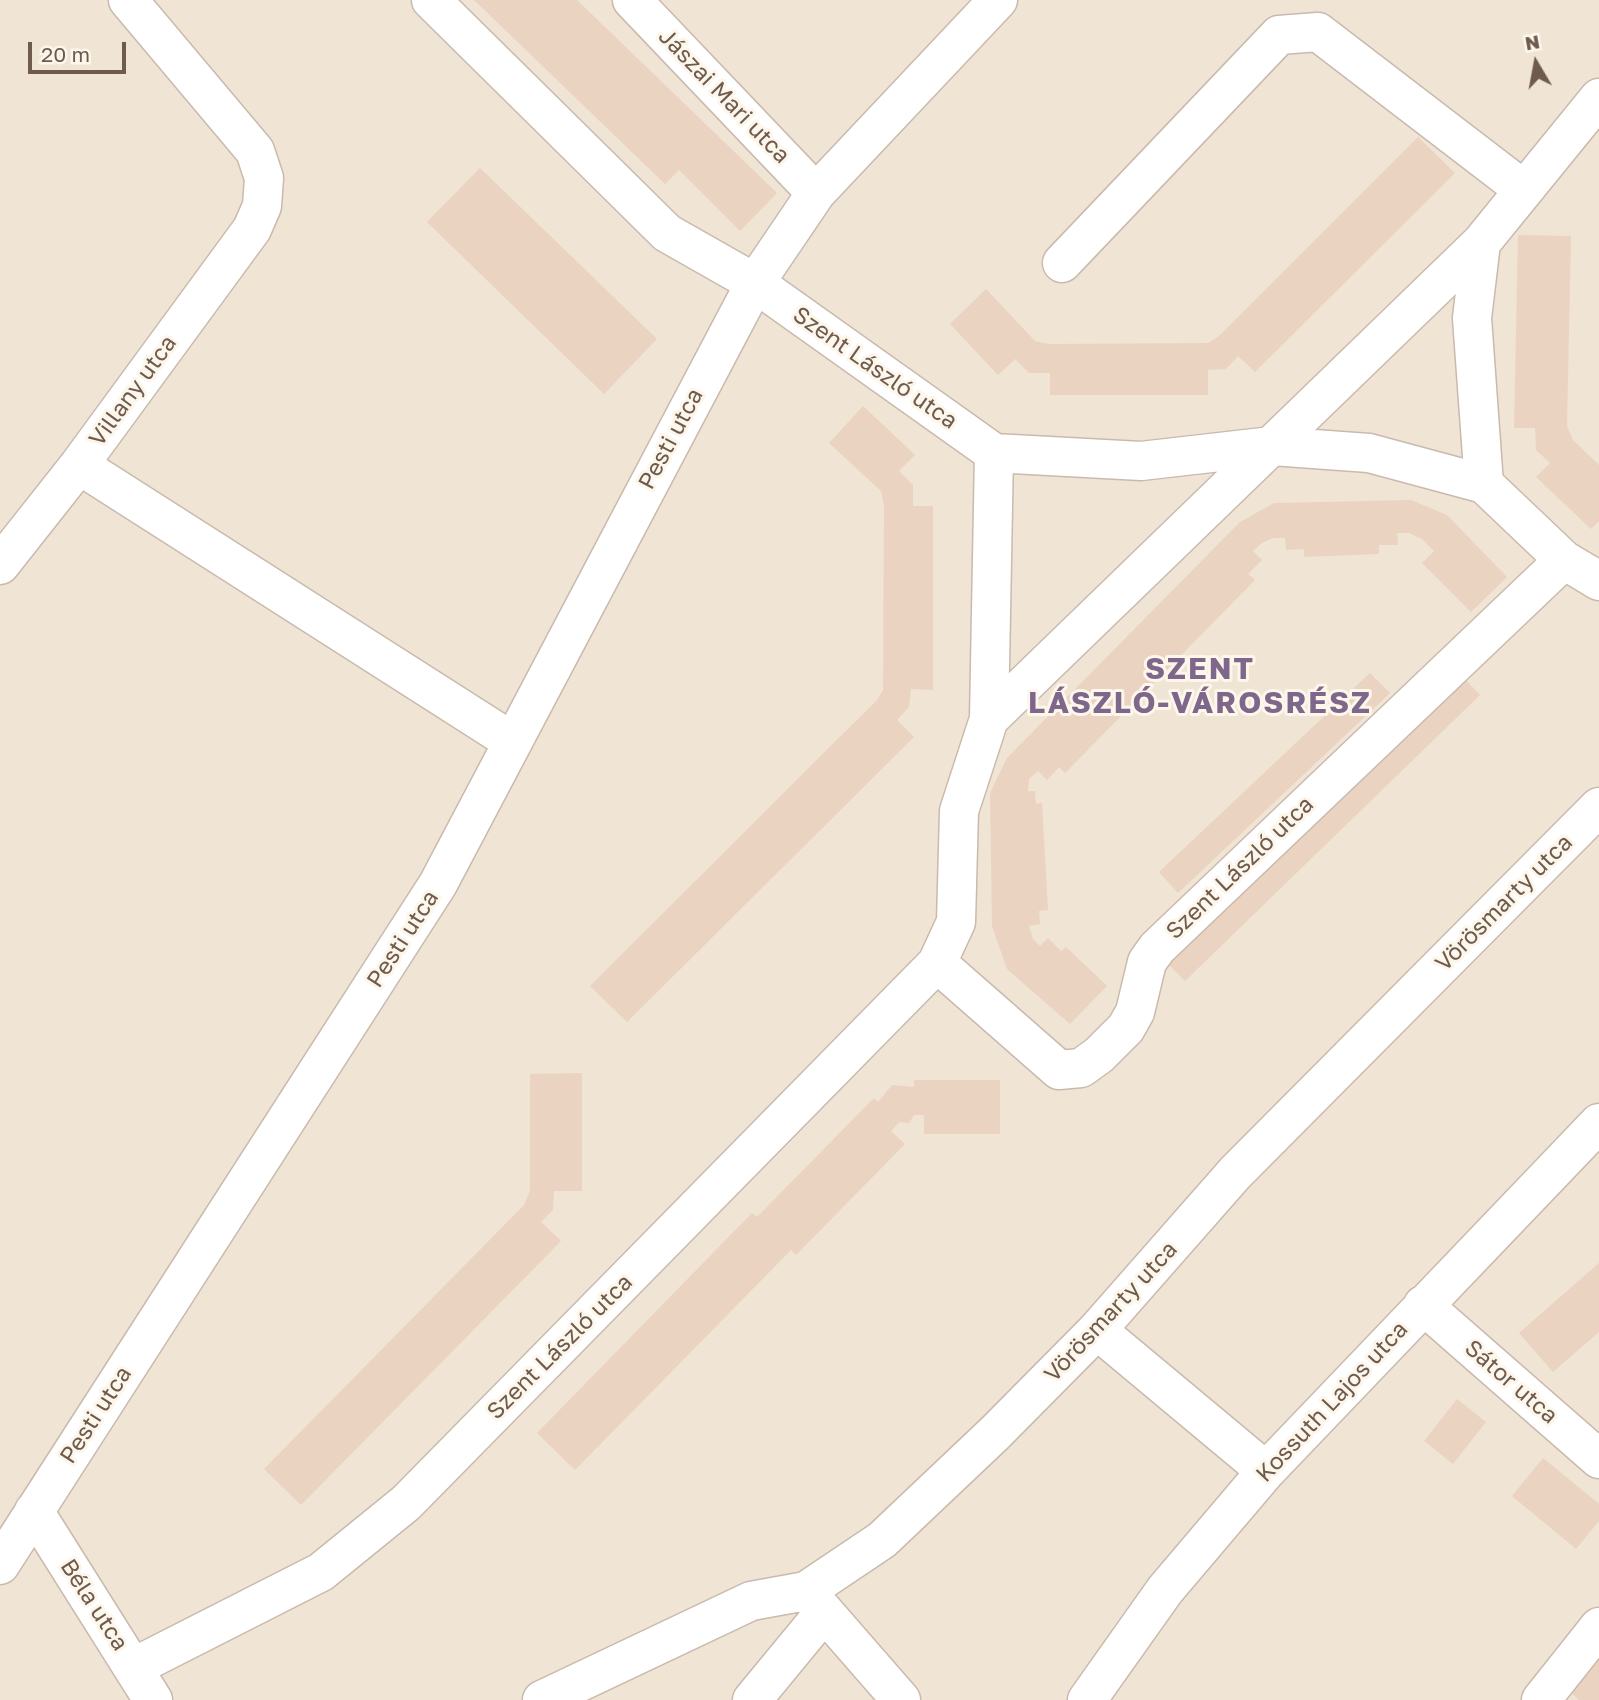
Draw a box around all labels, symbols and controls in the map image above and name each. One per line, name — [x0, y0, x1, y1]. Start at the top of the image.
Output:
street label: Jászai Mari utca — [653, 23, 795, 169]
scale bar — [32, 28, 130, 72]
north arrow — [1501, 28, 1571, 98]
text: N — [1523, 29, 1541, 54]
text: 20 m — [41, 41, 90, 67]
street label: Szent László utca — [788, 301, 962, 435]
street label: Villany utca — [84, 330, 182, 452]
street label: Pesti utca — [633, 384, 709, 494]
district label: SZENT LÁSZLÓ-VÁROSRÉSZ — [1030, 651, 1370, 722]
street label: Szent László utca — [1161, 791, 1319, 945]
street label: Vörösmarty utca — [1430, 829, 1578, 977]
street label: Pesti utca — [361, 885, 445, 993]
street label: Vörösmarty utca — [1039, 1236, 1183, 1388]
street label: Szent László utca — [482, 1269, 638, 1425]
street label: Kossuth Lajos utca — [1250, 1316, 1414, 1488]
street label: Sátor utca — [1459, 1334, 1563, 1430]
street label: Pesti utca — [54, 1361, 138, 1469]
street label: Béla utca — [54, 1554, 134, 1656]

